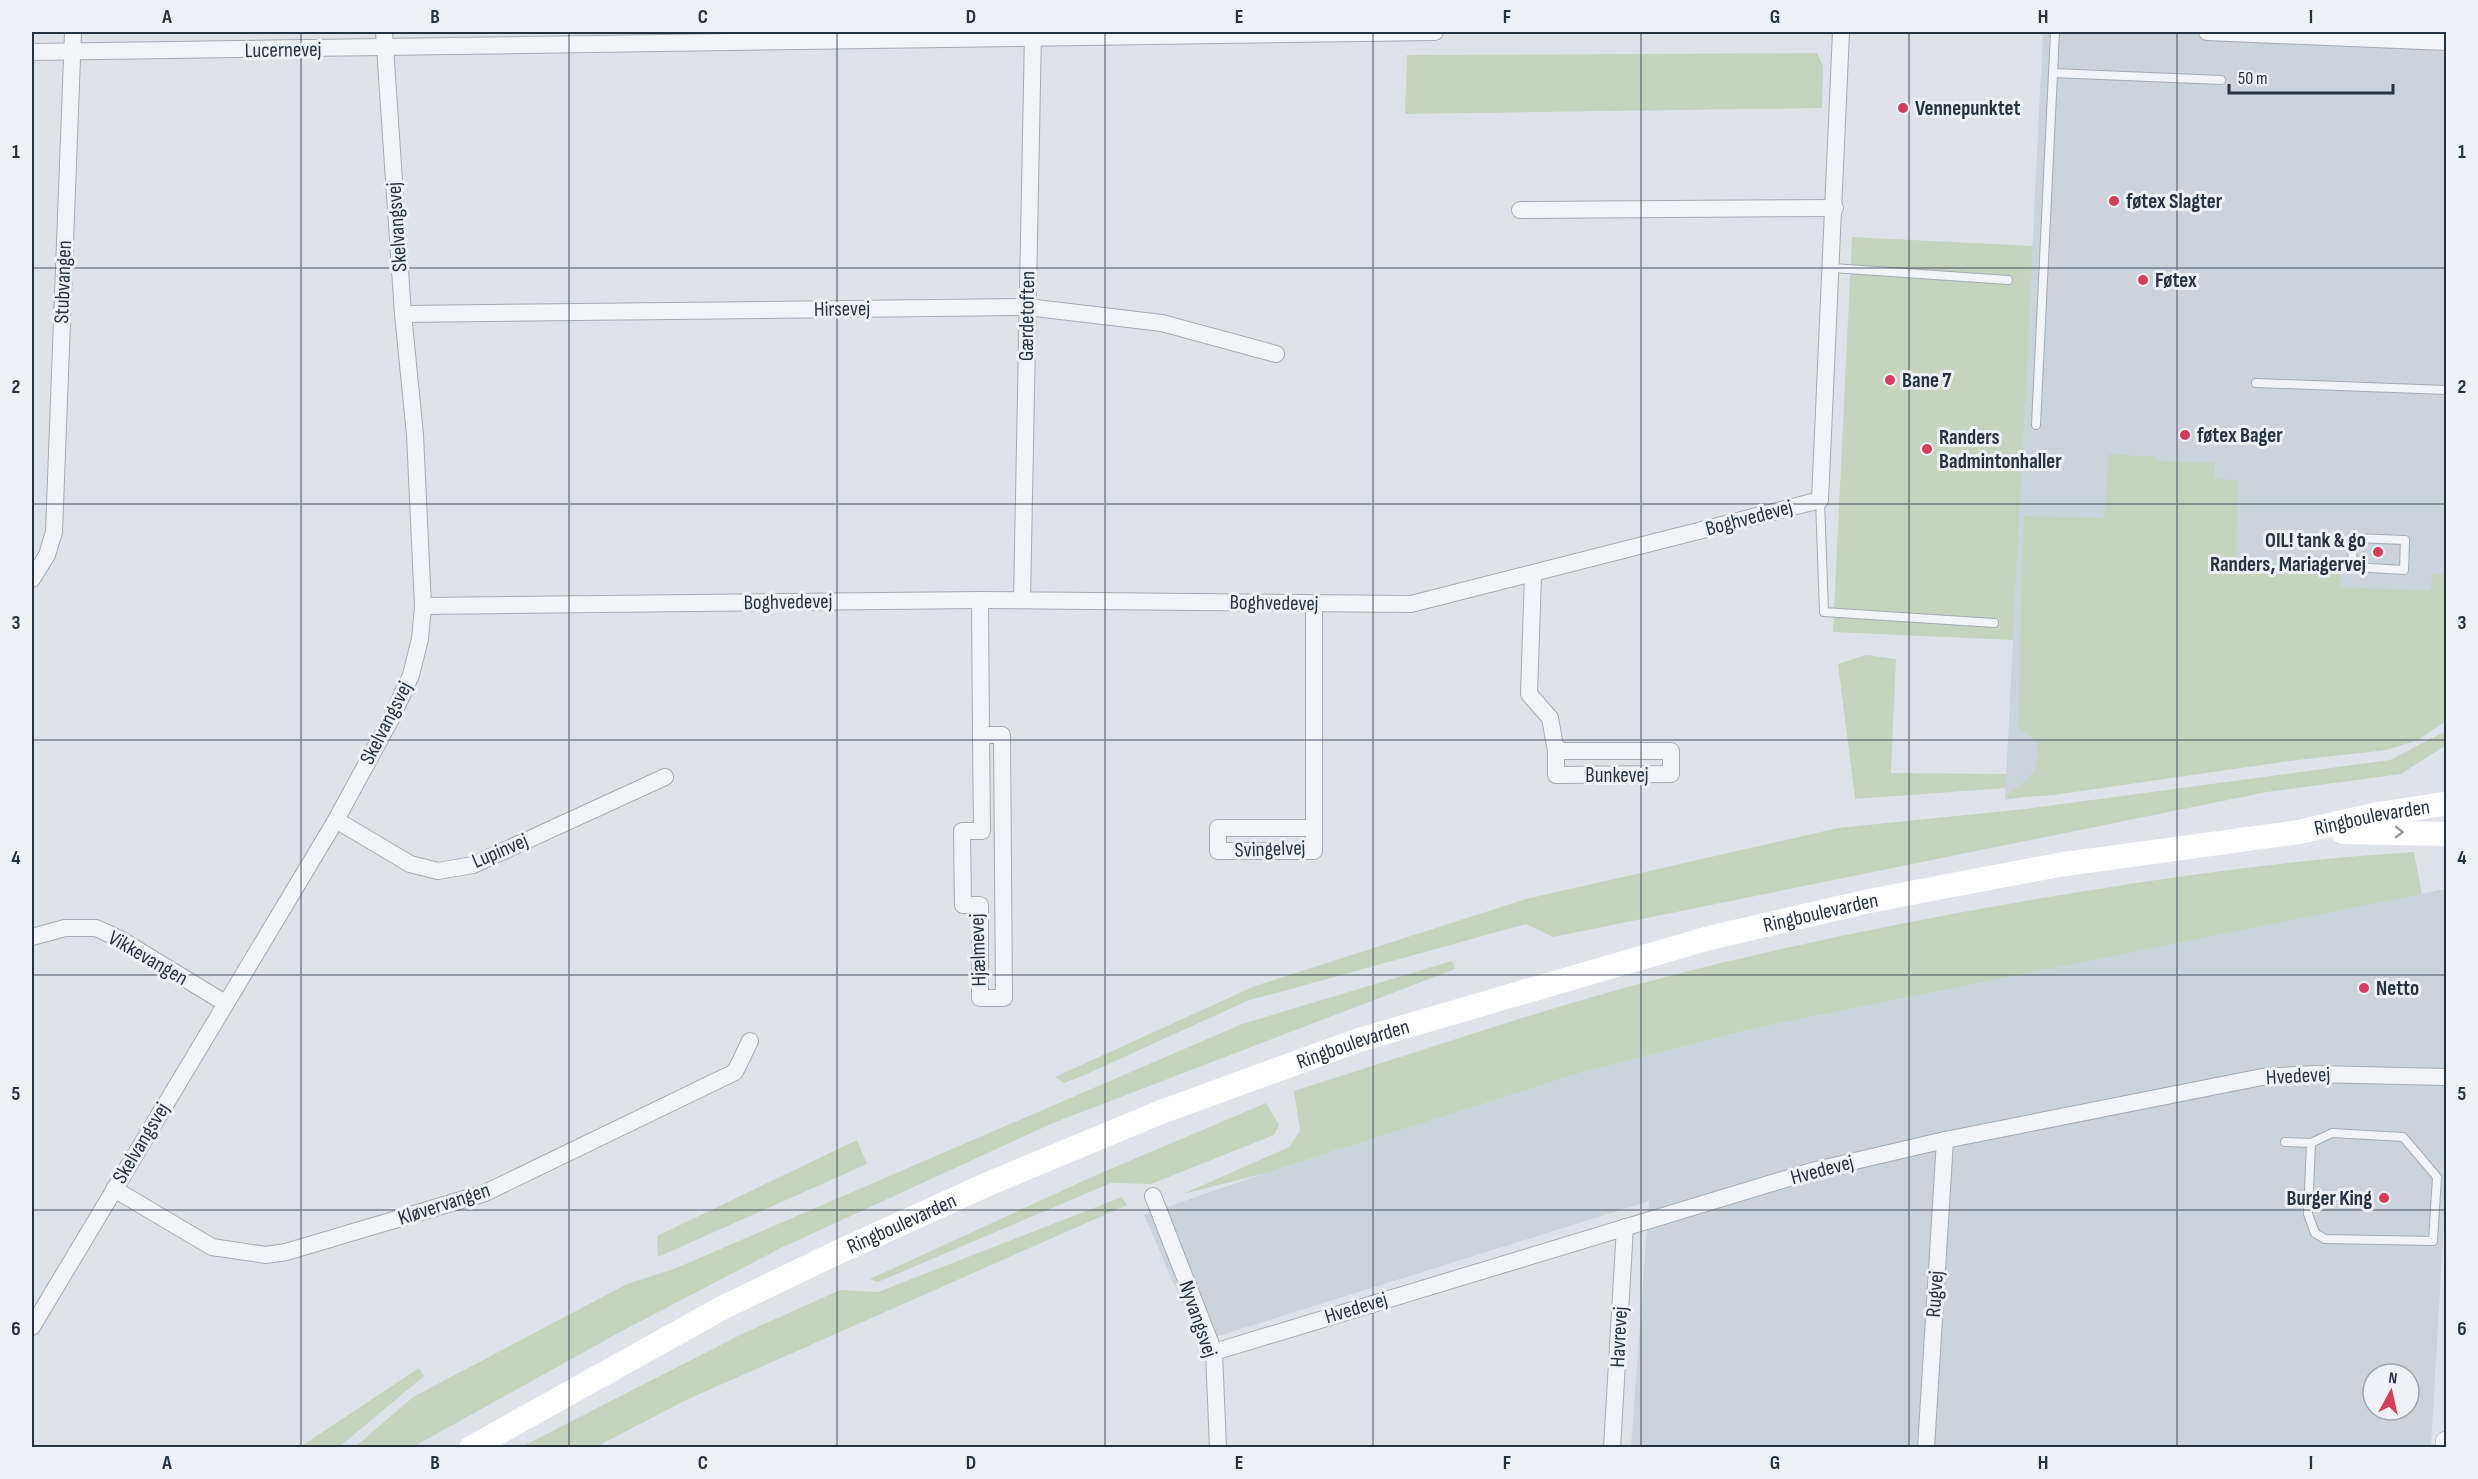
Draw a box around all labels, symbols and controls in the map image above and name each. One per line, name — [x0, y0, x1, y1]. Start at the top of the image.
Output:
text: A — [161, 5, 172, 29]
text: B — [430, 5, 440, 29]
text: C — [698, 5, 708, 29]
text: D — [966, 5, 976, 29]
text: E — [1235, 5, 1243, 29]
text: F — [1503, 5, 1511, 29]
text: G — [1770, 5, 1780, 29]
text: H — [2038, 5, 2048, 29]
text: I — [2309, 5, 2313, 29]
street label: Lucernevej — [244, 37, 322, 63]
scale bar — [2229, 57, 2392, 95]
text: 50 m — [2238, 68, 2268, 89]
place label: Vennepunktet — [1915, 96, 2020, 121]
marker: Vennepunktet — [1896, 101, 1910, 115]
text: 1 — [12, 140, 20, 164]
text: 1 — [2458, 140, 2466, 164]
street label: Skelvangsvej — [381, 181, 413, 273]
place label: føtex Slagter — [2126, 189, 2223, 214]
marker: føtex Slagter — [2107, 194, 2121, 208]
street label: Stubvangen — [49, 240, 77, 324]
place label: Føtex — [2155, 268, 2197, 293]
street label: Gærdetoften — [1014, 271, 1040, 361]
marker: Føtex — [2136, 273, 2150, 287]
street label: Hirsevej — [814, 296, 870, 322]
place label: Bane 7 — [1902, 368, 1952, 393]
marker: Bane 7 — [1883, 373, 1897, 387]
text: 2 — [12, 375, 20, 399]
text: 2 — [2458, 375, 2466, 399]
place label: føtex Bager — [2197, 423, 2283, 448]
place label: Randers Badmintonhaller — [1939, 425, 2062, 474]
marker: føtex Bager — [2178, 428, 2192, 442]
marker: Randers Badmintonhaller — [1920, 442, 1934, 456]
street label: Boghvedevej — [1703, 494, 1795, 542]
place label: OIL! tank & go Randers, Mariagervej — [2210, 528, 2366, 577]
marker: OIL! tank & go Randers, Mariagervej — [2371, 545, 2385, 559]
street label: Boghvedevej — [743, 589, 833, 615]
street label: Boghvedevej — [1229, 590, 1319, 616]
text: 3 — [12, 611, 21, 635]
text: 3 — [2458, 611, 2467, 635]
street label: Skelvangsvej — [354, 677, 418, 769]
street label: Bunkevej — [1585, 763, 1649, 788]
street label: Ringboulevarden — [2312, 794, 2431, 841]
one-way arrow — [2395, 825, 2404, 838]
street label: Lupinvej — [468, 828, 532, 874]
street label: Svingelvej — [1234, 835, 1306, 863]
text: 4 — [11, 846, 21, 870]
text: 4 — [2457, 846, 2467, 870]
street label: Ringboulevarden — [1761, 887, 1880, 938]
street label: Hjælmevej — [964, 913, 992, 987]
street label: Vikkevangen — [104, 925, 192, 991]
place label: Netto — [2376, 976, 2419, 1001]
marker: Netto — [2357, 981, 2371, 995]
street label: Ringboulevarden — [1293, 1014, 1412, 1074]
street label: Hvedevej — [2265, 1062, 2331, 1090]
text: 5 — [12, 1082, 21, 1106]
text: 5 — [2458, 1082, 2467, 1106]
street label: Skelvangsvej — [107, 1098, 175, 1188]
street label: Hvedevej — [1788, 1150, 1856, 1190]
street label: Kløvervangen — [395, 1177, 493, 1231]
place label: Burger King — [2287, 1186, 2372, 1211]
street label: Ringboulevarden — [843, 1188, 960, 1259]
marker: Burger King — [2377, 1191, 2391, 1205]
street label: Rugvej — [1921, 1270, 1949, 1318]
street label: Nyvangsvej — [1173, 1277, 1223, 1361]
street label: Hvedevej — [1322, 1287, 1390, 1329]
street label: Havrevej — [1605, 1306, 1633, 1368]
text: 6 — [11, 1317, 21, 1341]
text: 6 — [2457, 1317, 2467, 1341]
north arrow — [2361, 1362, 2421, 1422]
text: N — [2387, 1369, 2398, 1389]
text: A — [161, 1451, 172, 1475]
text: B — [430, 1451, 440, 1475]
text: C — [698, 1451, 708, 1475]
text: D — [966, 1451, 976, 1475]
text: E — [1235, 1451, 1243, 1475]
text: F — [1503, 1451, 1511, 1475]
text: G — [1770, 1451, 1780, 1475]
text: H — [2038, 1451, 2048, 1475]
text: I — [2309, 1451, 2313, 1475]

